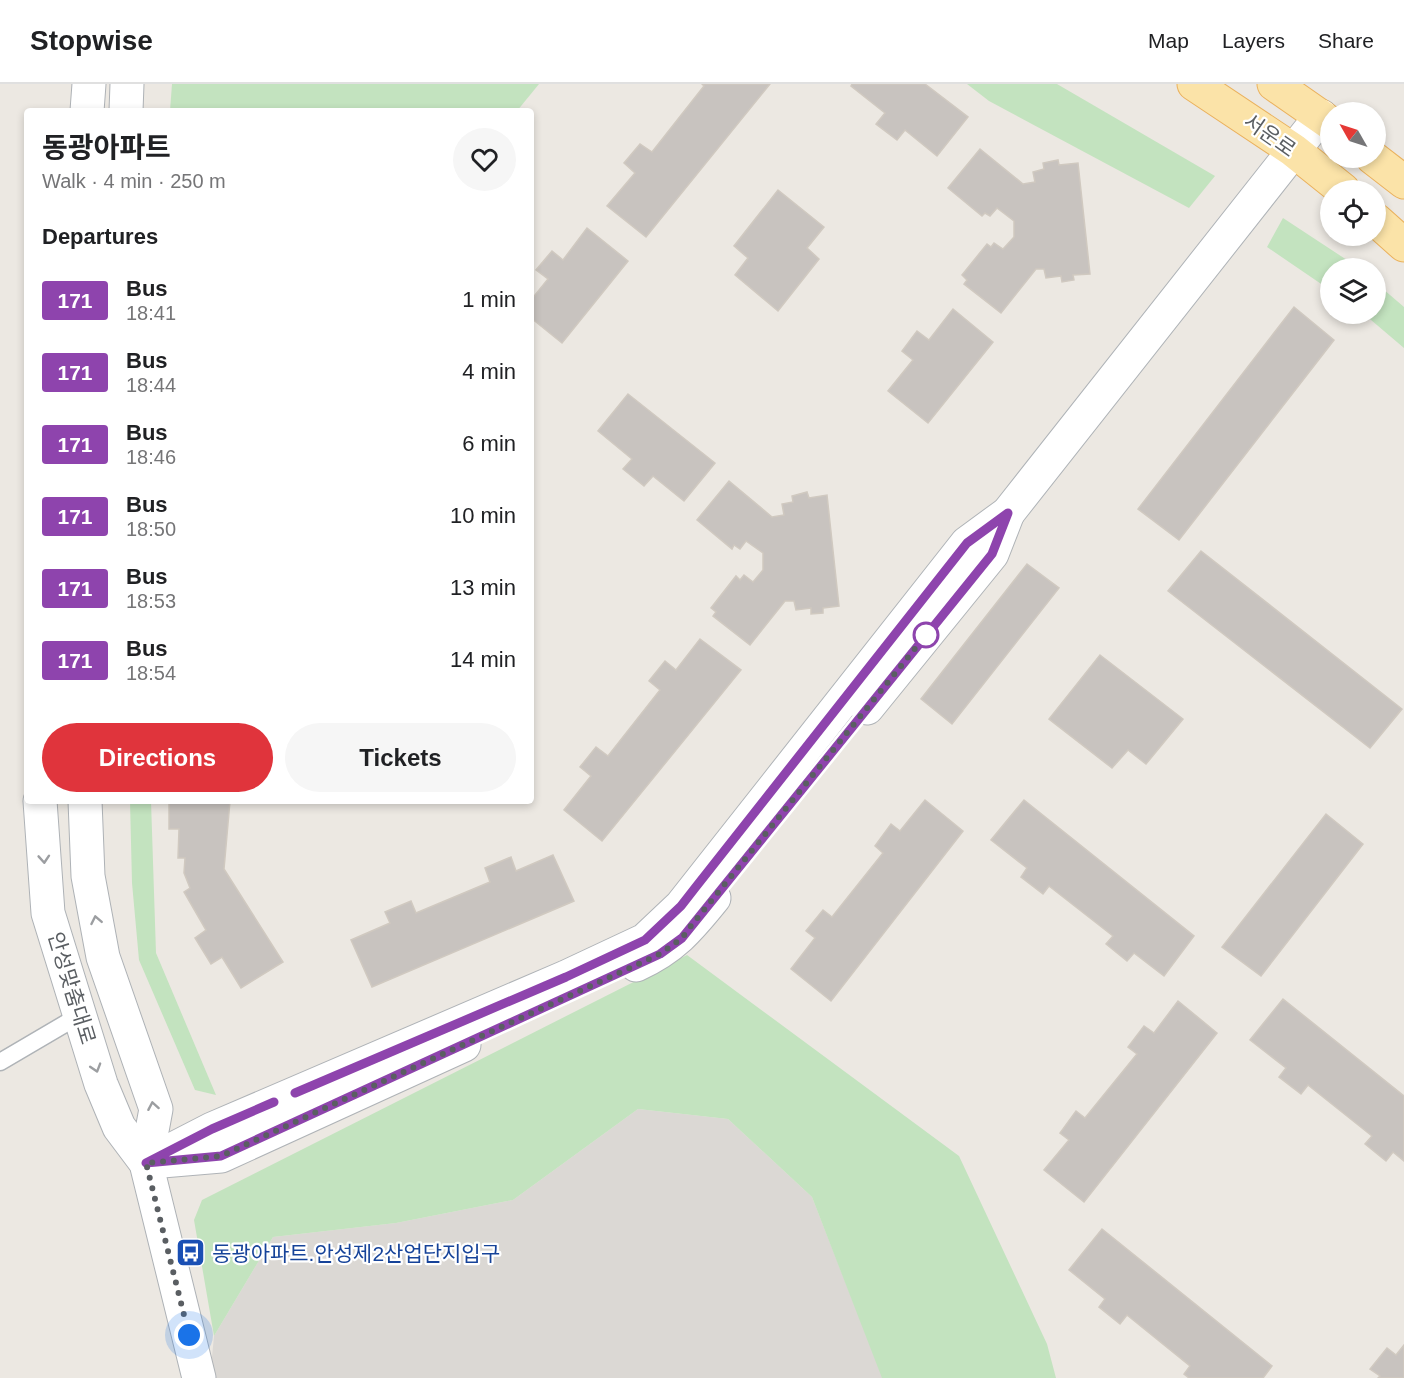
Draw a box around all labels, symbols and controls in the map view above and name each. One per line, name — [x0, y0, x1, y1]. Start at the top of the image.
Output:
text: Stopwise — [30, 25, 153, 56]
text: Map — [1148, 29, 1189, 52]
text: Layers — [1222, 29, 1285, 52]
text: Share — [1318, 29, 1374, 52]
north arrow — [1320, 102, 1386, 168]
map controls — [1320, 102, 1386, 324]
street label: 서운로 — [1240, 109, 1300, 161]
button: heart — [453, 128, 516, 191]
text: 동광아파트 — [42, 132, 171, 163]
text: Walk · 4 min · 250 m — [42, 170, 226, 192]
button: locate — [1320, 180, 1386, 246]
text: Departures — [42, 224, 158, 249]
button: layers — [1320, 258, 1386, 324]
text: Bus — [126, 276, 168, 301]
text: 1 min — [462, 287, 516, 312]
text: 171 — [57, 289, 93, 312]
text: 18:41 — [126, 302, 176, 324]
text: Bus — [126, 348, 168, 373]
text: 4 min — [462, 359, 516, 384]
text: 171 — [57, 361, 93, 384]
text: 18:44 — [126, 374, 176, 396]
text: Bus — [126, 420, 168, 445]
text: 6 min — [462, 431, 516, 456]
text: 171 — [57, 433, 93, 456]
text: 18:46 — [126, 446, 176, 468]
text: Bus — [126, 492, 168, 517]
text: 10 min — [450, 503, 516, 528]
text: 171 — [57, 505, 93, 528]
text: 18:50 — [126, 518, 176, 540]
text: Bus — [126, 564, 168, 589]
text: 13 min — [450, 575, 516, 600]
text: 171 — [57, 577, 93, 600]
text: 18:53 — [126, 590, 176, 612]
unlabelled marker — [913, 622, 939, 648]
text: Bus — [126, 636, 168, 661]
text: 14 min — [450, 647, 516, 672]
text: 171 — [57, 649, 93, 672]
text: 18:54 — [126, 662, 176, 684]
button: Directions — [42, 723, 273, 792]
button: Tickets — [285, 723, 516, 792]
one-way arrow — [37, 855, 50, 864]
one-way arrow — [90, 915, 103, 925]
street label: 안성맞춤대로 — [44, 929, 100, 1047]
one-way arrow — [89, 1062, 101, 1073]
one-way arrow — [147, 1101, 160, 1111]
bus stop icon: 동광아파트.안성제2산업단지입구 — [175, 1237, 207, 1269]
place label: 동광아파트.안성제2산업단지입구 — [212, 1242, 500, 1265]
your location — [174, 1320, 204, 1350]

